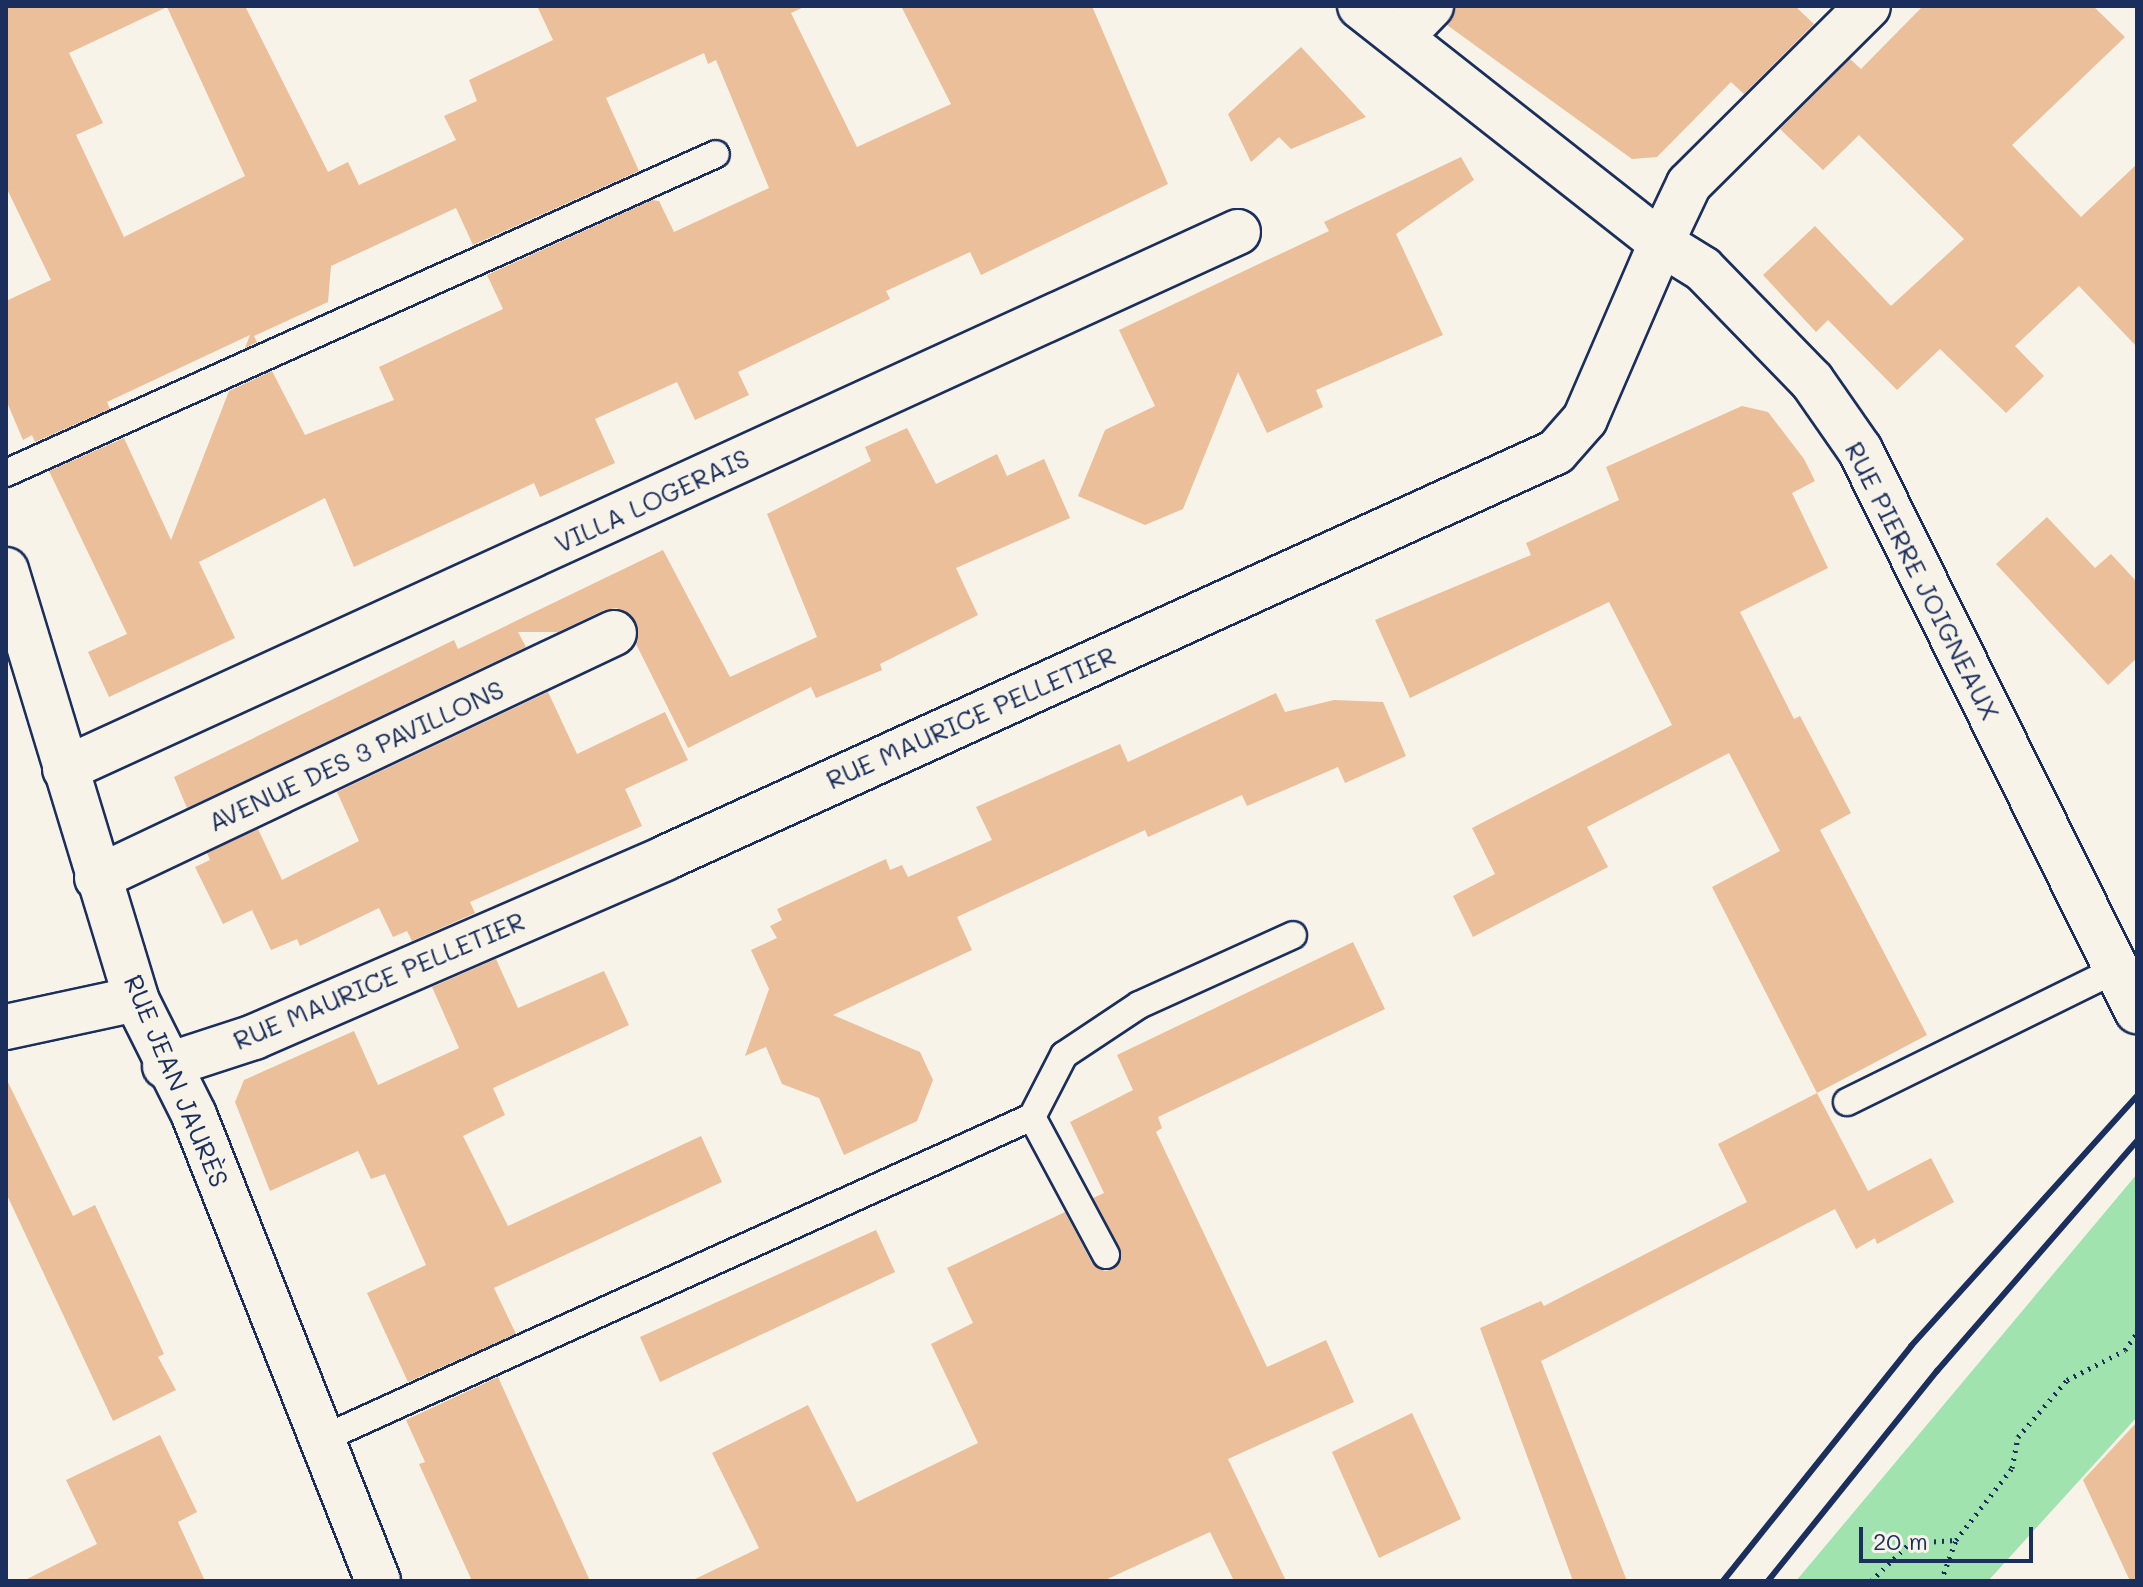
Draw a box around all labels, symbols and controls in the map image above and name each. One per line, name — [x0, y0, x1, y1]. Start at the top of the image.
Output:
street label: RUE PIERRE JOIGNEAUX — [1838, 437, 2006, 725]
street label: VILLA LOGERAIS — [550, 442, 754, 560]
street label: RUE MAURICE PELLETIER — [821, 640, 1121, 796]
street label: AVENUE DES 3 PAVILLONS — [203, 674, 509, 838]
street label: RUE MAURICE PELLETIER — [229, 905, 529, 1057]
street label: RUE JEAN JAURÈS — [117, 970, 235, 1192]
scale bar — [1863, 1511, 2037, 1561]
text: 20 m — [1873, 1525, 1928, 1556]

